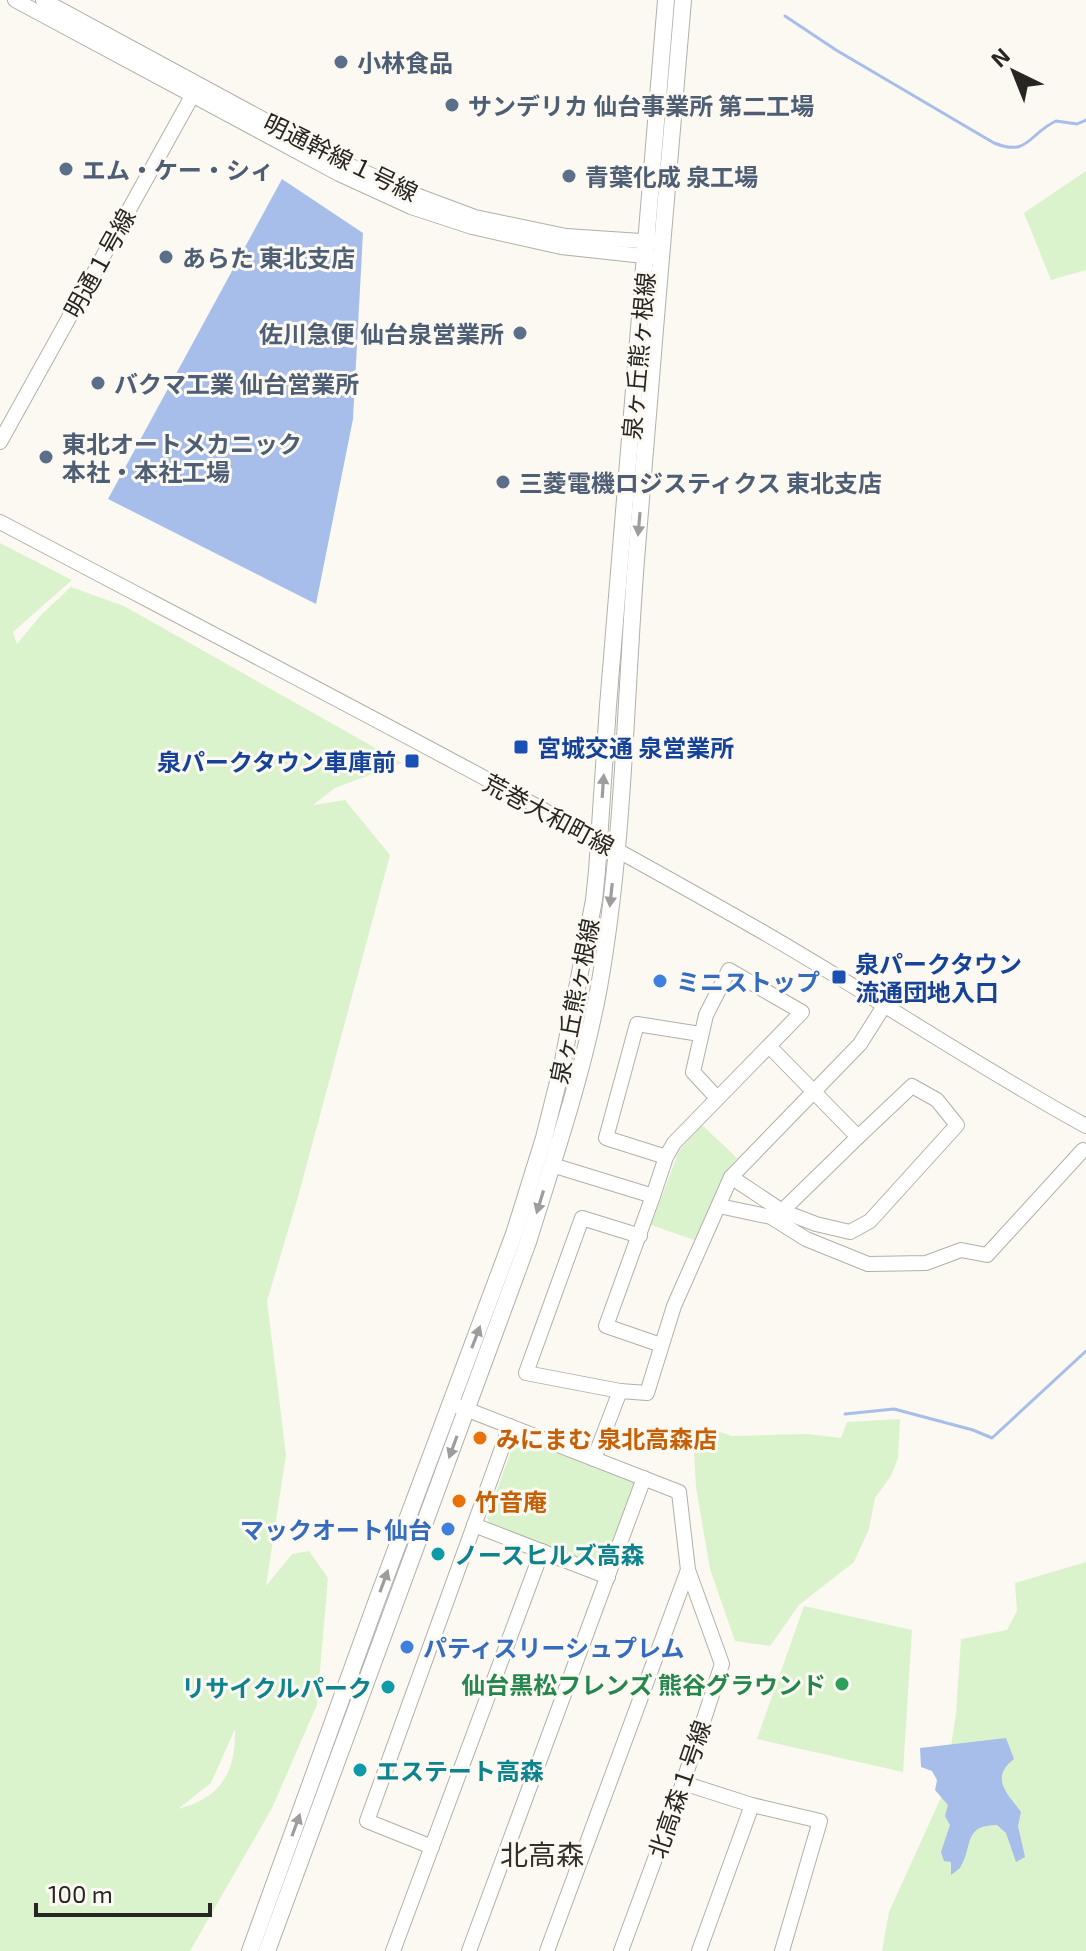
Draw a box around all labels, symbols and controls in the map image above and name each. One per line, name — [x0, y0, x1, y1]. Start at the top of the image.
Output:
north arrow — [974, 32, 1054, 112]
text: N — [985, 42, 1014, 72]
place label: 小林食品 — [357, 48, 453, 77]
marker: 小林食品 — [332, 53, 350, 71]
place label: サンデリカ 仙台事業所 第二工場 — [468, 91, 814, 120]
marker: サンデリカ 仙台事業所 第二工場 — [443, 96, 461, 114]
street label: 明通幹線１号線 — [259, 107, 423, 207]
place label: エム・ケー・シィ — [82, 155, 274, 184]
marker: エム・ケー・シィ — [57, 160, 75, 178]
place label: 青葉化成 泉工場 — [585, 162, 758, 191]
marker: 青葉化成 泉工場 — [560, 167, 578, 185]
street label: 明通１号線 — [57, 203, 141, 323]
place label: あらた 東北支店 — [182, 243, 355, 272]
marker: あらた 東北支店 — [157, 248, 175, 266]
street label: 泉ヶ丘熊ヶ根線 — [616, 271, 660, 441]
place label: 佐川急便 仙台泉営業所 — [259, 319, 504, 348]
marker: 佐川急便 仙台泉営業所 — [511, 324, 529, 342]
place label: バクマ工業 仙台営業所 — [114, 369, 359, 398]
marker: バクマ工業 仙台営業所 — [89, 374, 107, 392]
place label: 東北オートメカニック 本社・本社工場 — [62, 429, 302, 486]
marker: 東北オートメカニック 本社・本社工場 — [37, 448, 55, 466]
place label: 三菱電機ロジスティクス 東北支店 — [519, 468, 882, 497]
marker: 三菱電機ロジスティクス 東北支店 — [494, 473, 512, 491]
one-way arrow — [632, 512, 645, 537]
place label: 宮城交通 泉営業所 — [537, 733, 734, 762]
marker: 宮城交通 泉営業所 — [512, 738, 530, 756]
place label: 泉パークタウン車庫前 — [157, 747, 396, 776]
marker: 泉パークタウン車庫前 — [403, 752, 421, 770]
street label: 荒巻大和町線 — [479, 767, 619, 861]
one-way arrow — [597, 774, 610, 799]
one-way arrow — [605, 883, 618, 908]
street label: 泉ヶ丘熊ヶ根線 — [544, 916, 604, 1086]
place label: 泉パークタウン 流通団地入口 — [855, 949, 1022, 1006]
place label: ミニストップ — [676, 967, 820, 996]
marker: 泉パークタウン 流通団地入口 — [830, 968, 848, 986]
marker: ミニストップ — [651, 972, 669, 990]
one-way arrow — [533, 1191, 546, 1215]
one-way arrow — [470, 1325, 483, 1349]
place label: みにまむ 泉北高森店 — [496, 1424, 717, 1453]
marker: みにまむ 泉北高森店 — [471, 1429, 489, 1447]
one-way arrow — [446, 1435, 458, 1459]
place label: 竹音庵 — [475, 1487, 547, 1516]
marker: 竹音庵 — [450, 1492, 468, 1510]
place label: マックオート仙台 — [240, 1515, 432, 1544]
marker: マックオート仙台 — [439, 1520, 457, 1538]
place label: ノースヒルズ高森 — [454, 1540, 645, 1569]
marker: ノースヒルズ高森 — [429, 1545, 447, 1563]
one-way arrow — [378, 1568, 391, 1592]
place label: パティスリーシュプレム — [423, 1633, 685, 1662]
marker: パティスリーシュプレム — [398, 1638, 416, 1656]
place label: 仙台黒松フレンズ 熊谷グラウンド — [461, 1670, 826, 1699]
place label: リサイクルパーク — [181, 1673, 372, 1702]
marker: 仙台黒松フレンズ 熊谷グラウンド — [833, 1675, 851, 1693]
marker: リサイクルパーク — [379, 1678, 397, 1696]
street label: 北高森１号線 — [642, 1716, 716, 1862]
place label: エステート高森 — [376, 1756, 544, 1785]
marker: エステート高森 — [351, 1761, 369, 1779]
one-way arrow — [290, 1813, 302, 1837]
district label: 北高森 — [500, 1837, 584, 1871]
scale bar — [36, 1867, 210, 1917]
text: 100 m — [48, 1879, 113, 1908]

